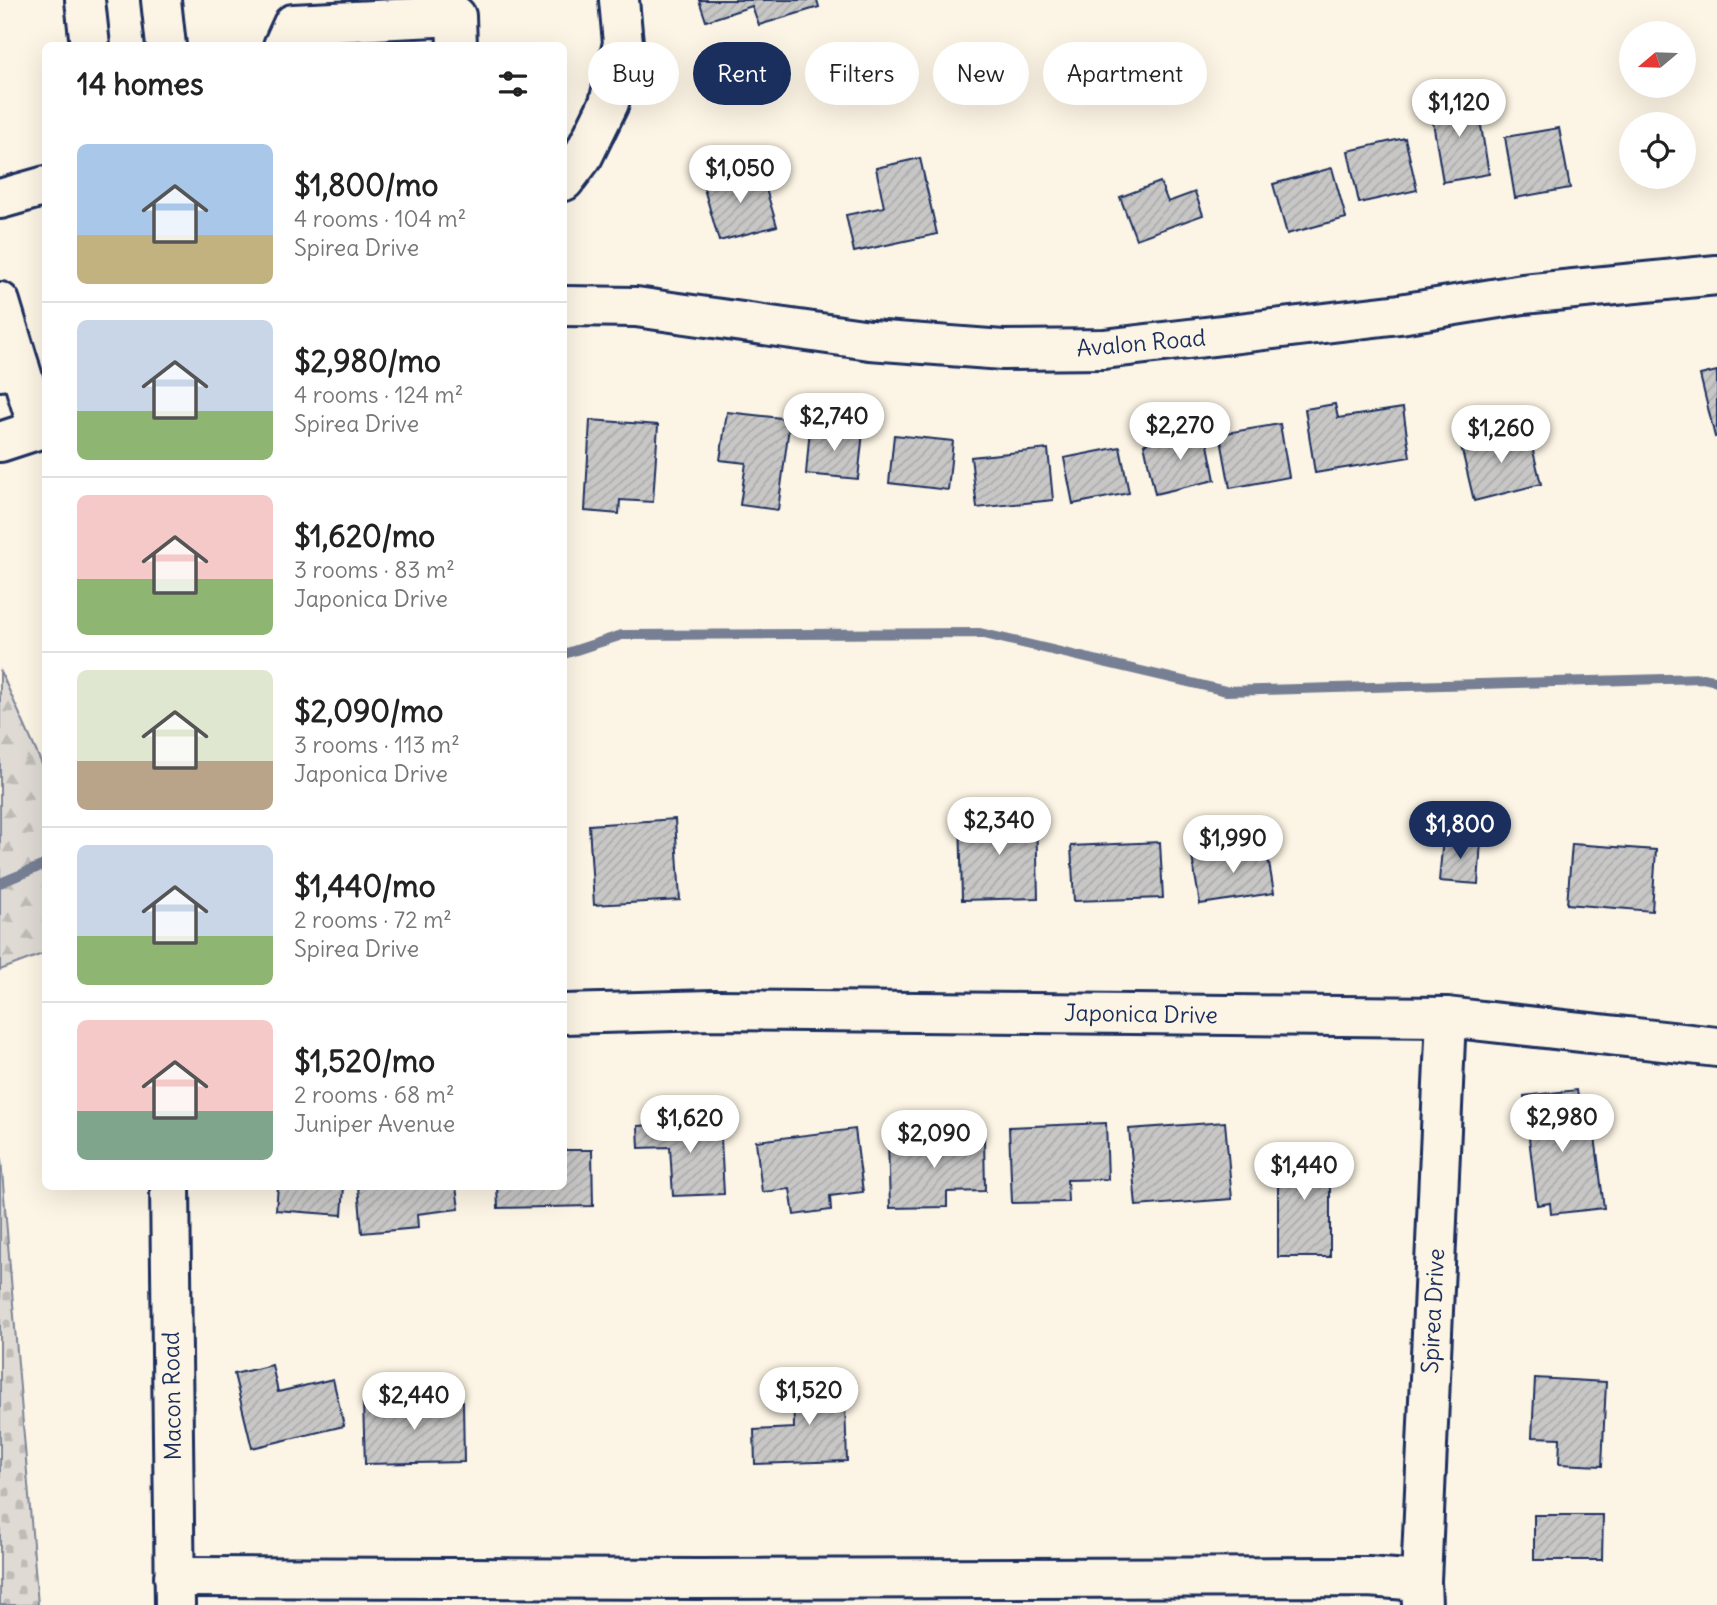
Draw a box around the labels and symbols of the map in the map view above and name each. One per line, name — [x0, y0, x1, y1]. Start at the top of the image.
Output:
north arrow — [1619, 21, 1696, 98]
pin: $1,120 — [1402, 80, 1516, 139]
pin: $1,050 — [683, 146, 797, 205]
street label: Avalon Road — [1075, 322, 1207, 363]
pin: $2,740 — [777, 393, 891, 453]
pin: $2,270 — [1123, 402, 1237, 462]
pin: $1,260 — [1444, 406, 1558, 465]
pin: $2,340 — [942, 798, 1056, 857]
pin: $1,800 — [1403, 802, 1517, 861]
pin: $1,990 — [1176, 816, 1290, 875]
street label: Japonica Drive — [1064, 998, 1218, 1029]
pin: $2,980 — [1505, 1094, 1619, 1154]
pin: $1,620 — [633, 1096, 747, 1155]
pin: $2,090 — [877, 1110, 991, 1170]
pin: $1,440 — [1247, 1142, 1361, 1202]
street label: Spirea Drive — [1415, 1248, 1450, 1374]
street label: Macon Road — [156, 1331, 187, 1461]
pin: $1,520 — [752, 1368, 866, 1427]
pin: $2,440 — [357, 1372, 471, 1432]

